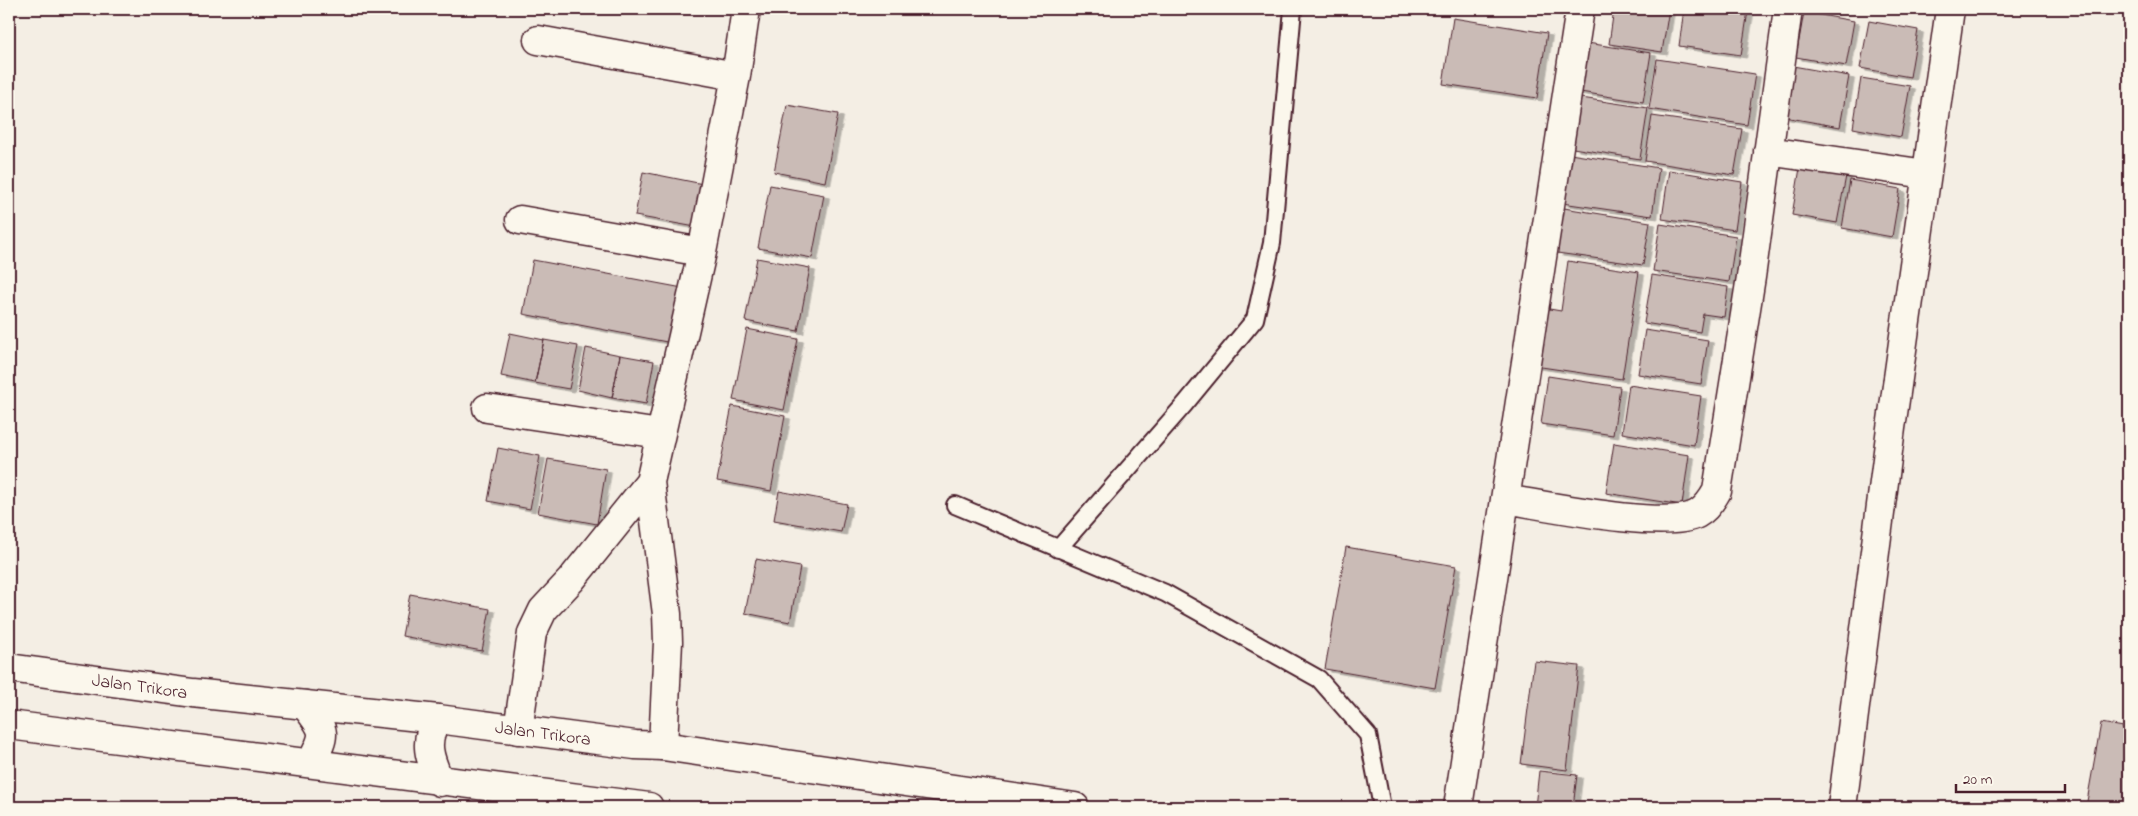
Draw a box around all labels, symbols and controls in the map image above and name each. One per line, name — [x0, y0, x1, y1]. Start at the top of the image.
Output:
street label: Jalan Trikora — [90, 668, 189, 707]
street label: Jalan Trikora — [493, 716, 592, 754]
scale bar — [1956, 761, 2064, 793]
text: 20 m — [1963, 769, 1993, 791]

